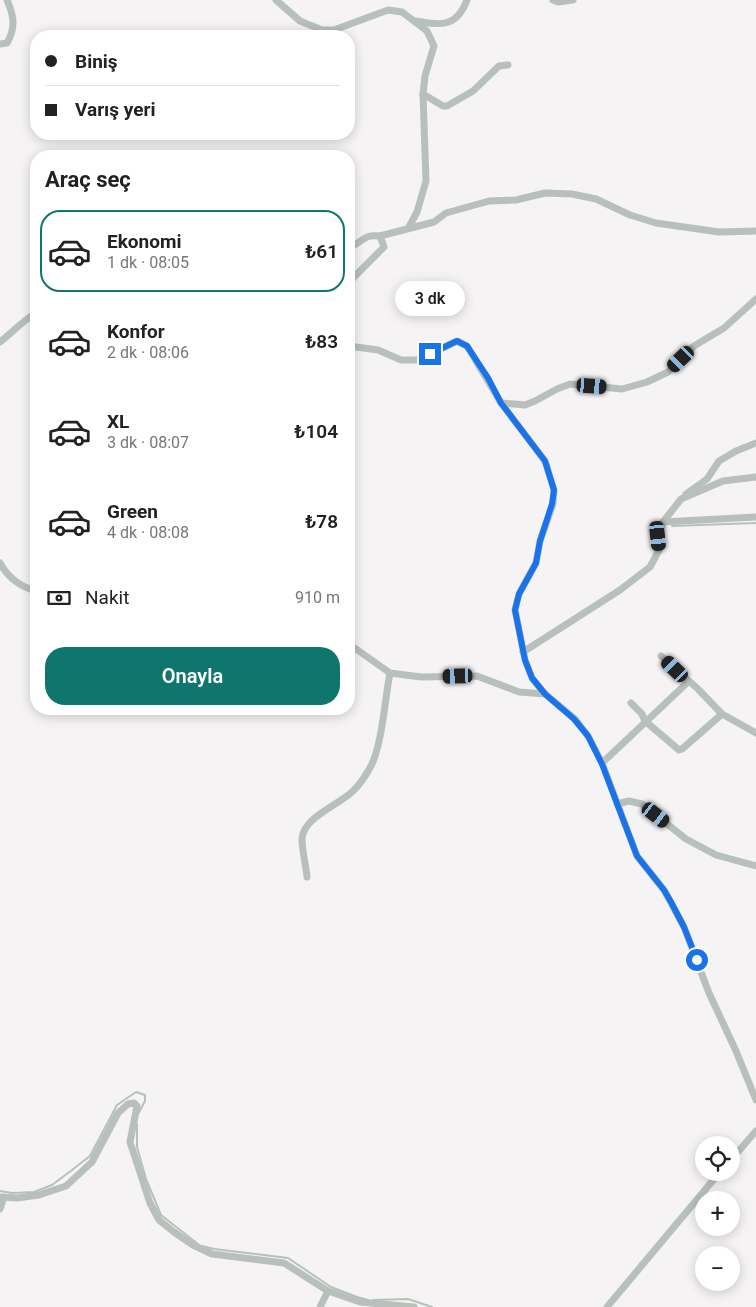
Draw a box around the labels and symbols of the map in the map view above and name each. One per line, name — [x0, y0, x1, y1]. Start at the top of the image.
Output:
callout: 3 dk — [395, 282, 465, 316]
route end — [419, 343, 441, 365]
car — [664, 343, 697, 375]
car — [576, 377, 607, 395]
car — [648, 520, 667, 552]
car — [658, 653, 691, 685]
car — [442, 668, 473, 684]
car — [639, 800, 672, 830]
route start — [686, 949, 708, 971]

